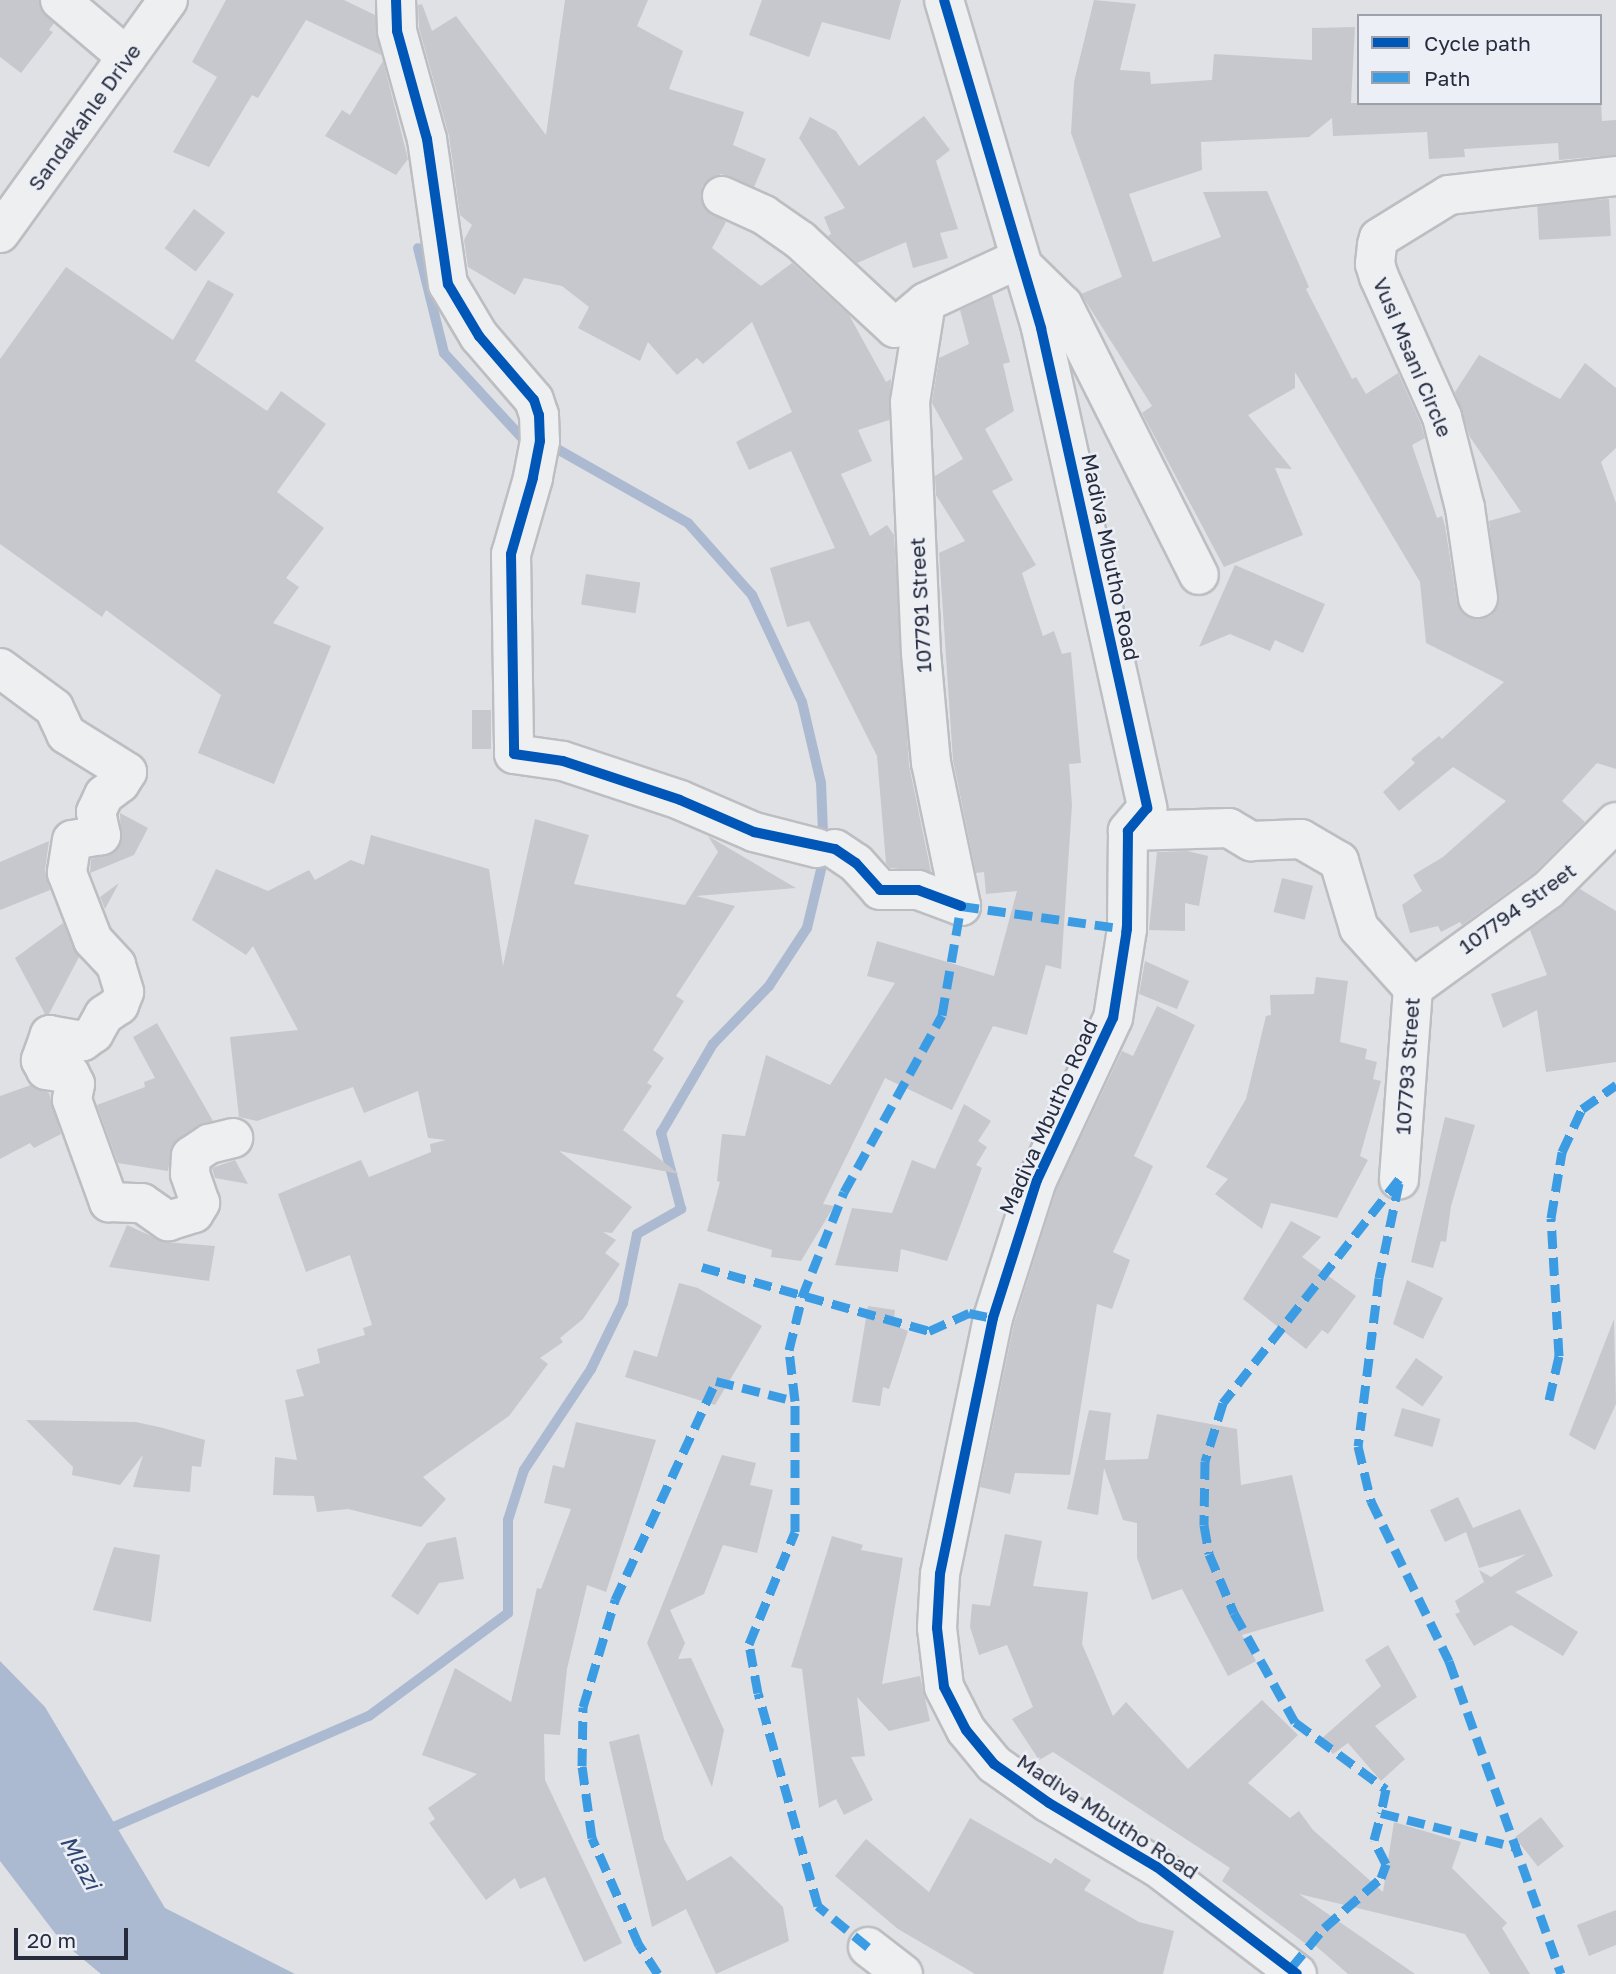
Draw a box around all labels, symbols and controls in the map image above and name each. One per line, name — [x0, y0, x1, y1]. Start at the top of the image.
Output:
legend — [1357, 14, 1602, 105]
text: Cycle path — [1424, 30, 1531, 56]
street label: Sandakahle Drive — [22, 39, 146, 195]
text: Path — [1424, 65, 1471, 91]
street label: Vusi Msani Circle — [1368, 273, 1458, 441]
street label: Madiva Mbutho Road — [1077, 451, 1145, 663]
street label: 107791 Street — [904, 537, 936, 673]
street label: 107794 Street — [1454, 857, 1580, 959]
street label: 107793 Street — [1390, 996, 1424, 1136]
street label: Madiva Mbutho Road — [994, 1015, 1102, 1219]
street label: Madiva Mbutho Road — [1013, 1748, 1203, 1884]
water label: Mlazi — [55, 1830, 107, 1894]
scale bar — [18, 1914, 131, 1958]
text: 20 m — [27, 1927, 76, 1953]

